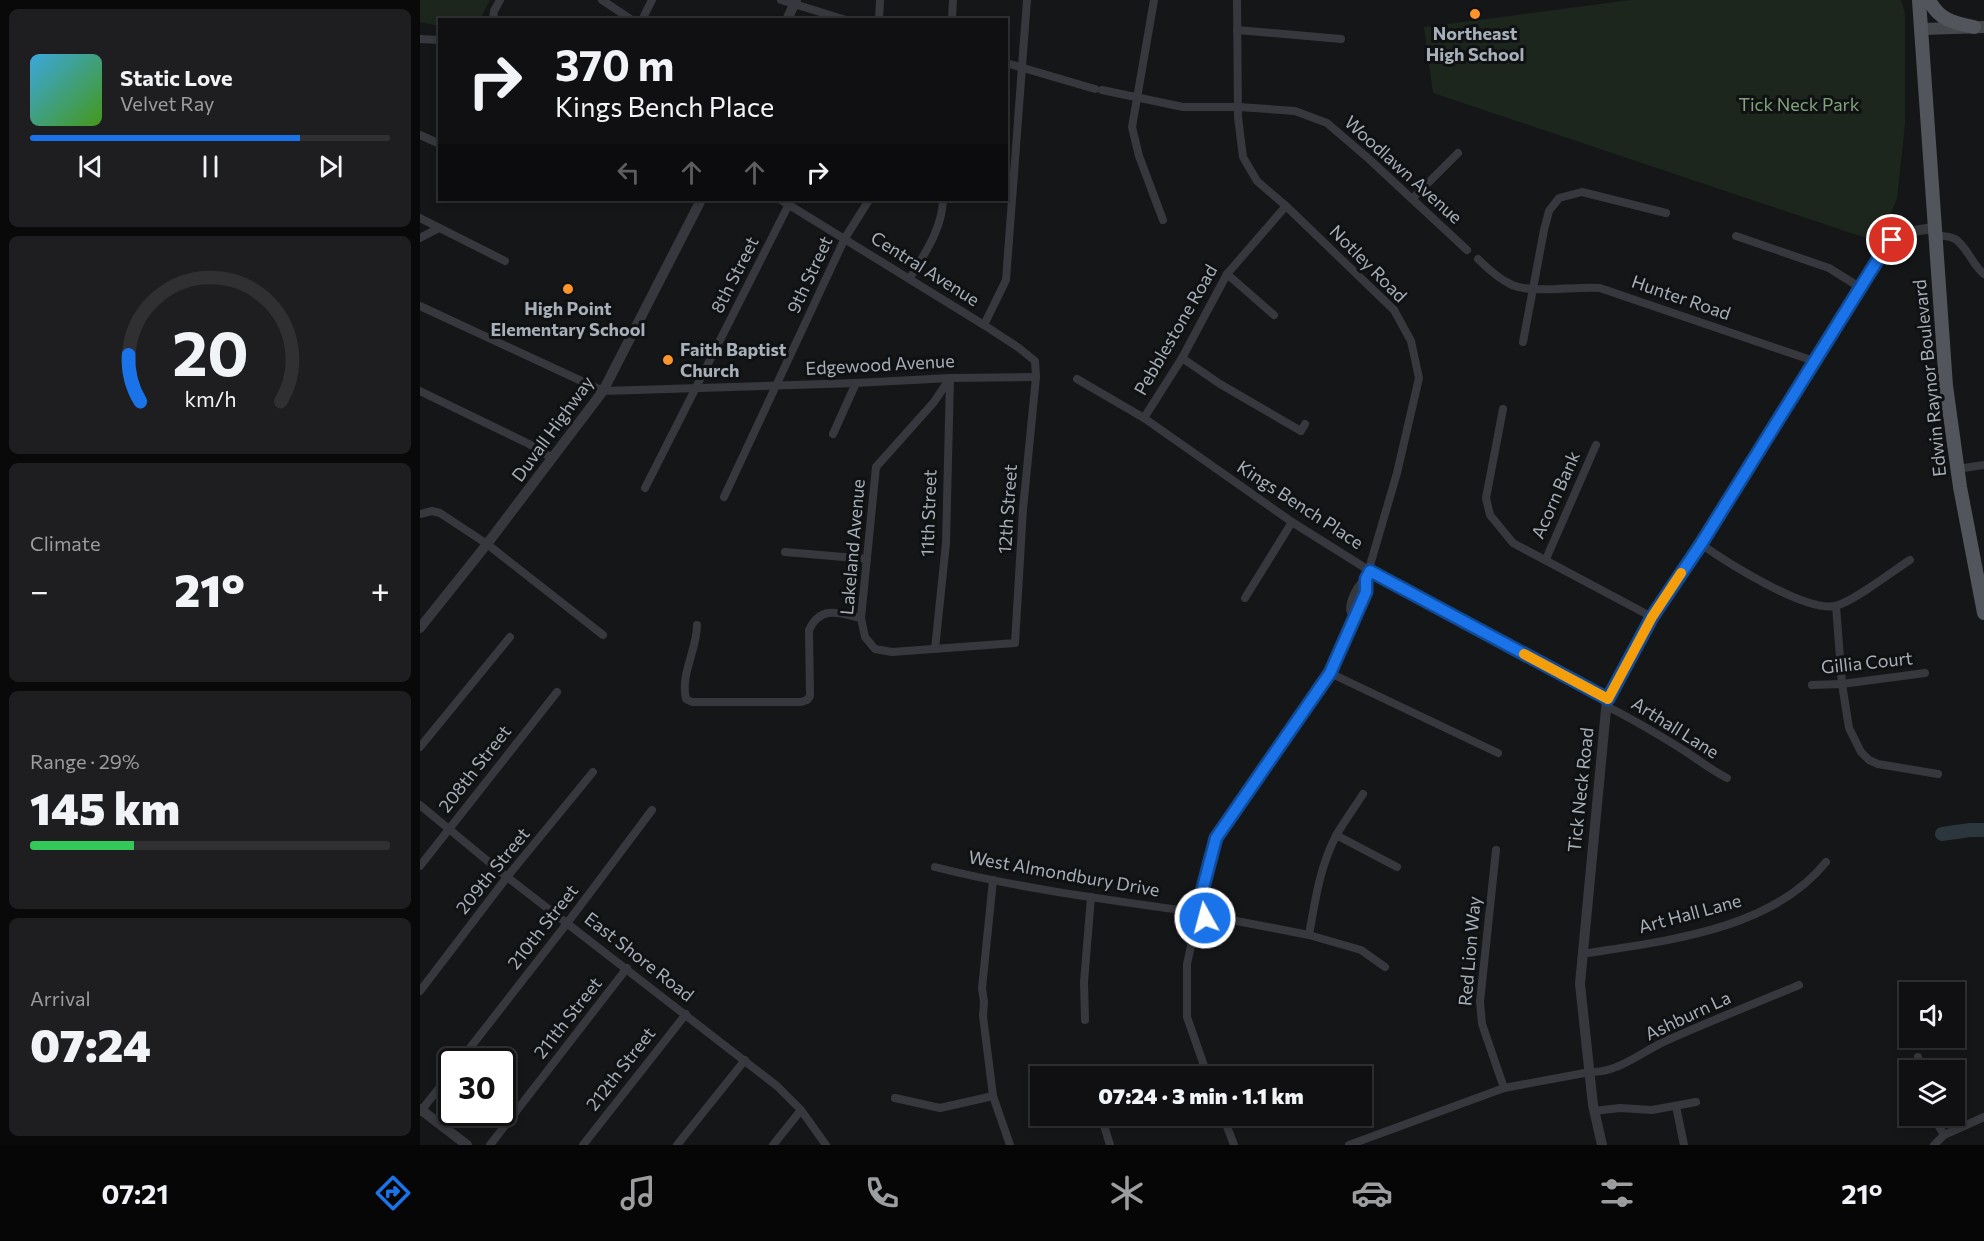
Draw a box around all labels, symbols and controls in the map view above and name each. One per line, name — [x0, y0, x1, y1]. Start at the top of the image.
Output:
marker: Northeast High School — [1468, 7, 1482, 21]
place label: Northeast High School — [1426, 22, 1524, 65]
text: 370 m — [555, 38, 674, 90]
icon: right — [456, 42, 534, 120]
text: Static Love — [120, 64, 233, 91]
text: Kings Bench Place — [555, 90, 774, 123]
text: Velvet Ray — [120, 91, 214, 115]
park label: Tick Neck Park — [1738, 93, 1860, 115]
street label: Woodlawn Avenue — [1340, 111, 1467, 228]
icon: previous — [74, 150, 107, 183]
icon: pause — [194, 150, 227, 183]
icon: next — [314, 150, 347, 183]
icon: left — [612, 156, 645, 189]
icon: ahead — [675, 156, 708, 189]
icon: ahead — [738, 156, 771, 189]
icon: right — [801, 156, 834, 189]
pin — [1866, 214, 1917, 265]
street label: Notley Road — [1325, 220, 1412, 307]
icon: arrive — [1875, 223, 1908, 256]
street label: Central Avenue — [867, 226, 984, 310]
street label: 9th Street — [782, 232, 837, 317]
street label: 8th Street — [705, 233, 763, 316]
street label: Pebblestone Road — [1129, 260, 1221, 399]
street label: Hunter Road — [1629, 270, 1734, 324]
street label: Edwin Raynor Boulevard — [1908, 278, 1950, 478]
marker: High Point Elementary School — [561, 282, 575, 296]
place label: High Point Elementary School — [491, 297, 645, 340]
text: 20 — [172, 313, 248, 389]
place label: Faith Baptist Church — [680, 338, 787, 381]
street label: Edgewood Avenue — [805, 349, 955, 379]
marker: Faith Baptist Church — [661, 353, 675, 367]
street label: Duvall Highway — [507, 371, 598, 485]
text: km/h — [184, 386, 236, 412]
street label: Acorn Bank — [1526, 447, 1584, 542]
street label: Kings Bench Place — [1233, 455, 1368, 553]
street label: 12th Street — [993, 463, 1021, 554]
street label: 11th Street — [915, 469, 941, 557]
street label: Lakeland Avenue — [835, 478, 869, 616]
text: Climate — [30, 531, 100, 555]
text: 21° — [174, 561, 245, 616]
text: − — [30, 569, 49, 610]
text: + — [371, 569, 390, 610]
street label: Gillia Court — [1820, 646, 1914, 678]
street label: Arthall Lane — [1628, 692, 1723, 763]
street label: 208th Street — [433, 720, 515, 816]
street label: Tick Neck Road — [1563, 726, 1598, 853]
text: Range · 29% — [30, 749, 140, 773]
text: 145 km — [30, 779, 180, 834]
street label: 209th Street — [451, 823, 534, 918]
street label: West Almondbury Drive — [967, 845, 1162, 901]
street label: 210th Street — [502, 880, 582, 973]
position arrow — [1173, 886, 1237, 950]
street label: Art Hall Lane — [1636, 889, 1744, 937]
street label: Red Lion Way — [1453, 895, 1485, 1007]
street label: East Shore Road — [581, 907, 699, 1006]
street label: 211th Street — [529, 972, 606, 1063]
map controls — [1899, 982, 1965, 1126]
button: sound — [1899, 982, 1965, 1048]
text: Arrival — [30, 986, 91, 1010]
street label: Ashburn La — [1641, 986, 1734, 1045]
text: 07:24 — [30, 1016, 151, 1071]
street label: 212th Street — [581, 1022, 660, 1114]
speed limit sign: 30 — [438, 1048, 516, 1126]
button: layers — [1899, 1060, 1965, 1126]
text: 07:24 · 3 min · 1.1 km — [1098, 1082, 1304, 1109]
icon: directions — [372, 1172, 414, 1214]
icon: music — [617, 1172, 659, 1214]
icon: phone — [861, 1172, 903, 1214]
icon: climate — [1106, 1172, 1148, 1214]
icon: car — [1351, 1172, 1393, 1214]
icon: filters — [1596, 1172, 1638, 1214]
text: 07:21 — [101, 1177, 169, 1210]
text: 21° — [1841, 1177, 1883, 1210]

